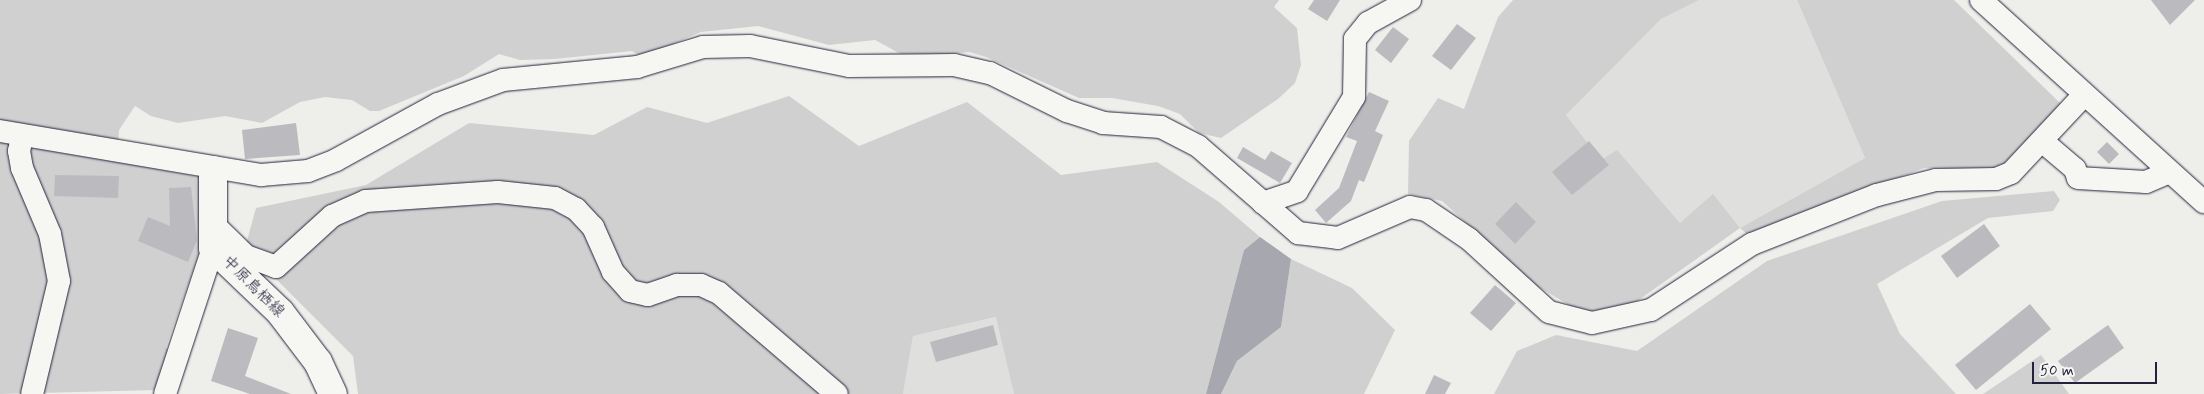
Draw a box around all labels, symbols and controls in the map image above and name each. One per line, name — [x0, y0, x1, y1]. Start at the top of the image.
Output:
street label: 中原鳥栖線 — [218, 252, 288, 322]
scale bar — [2034, 352, 2159, 384]
text: 50 m — [2040, 361, 2074, 381]

